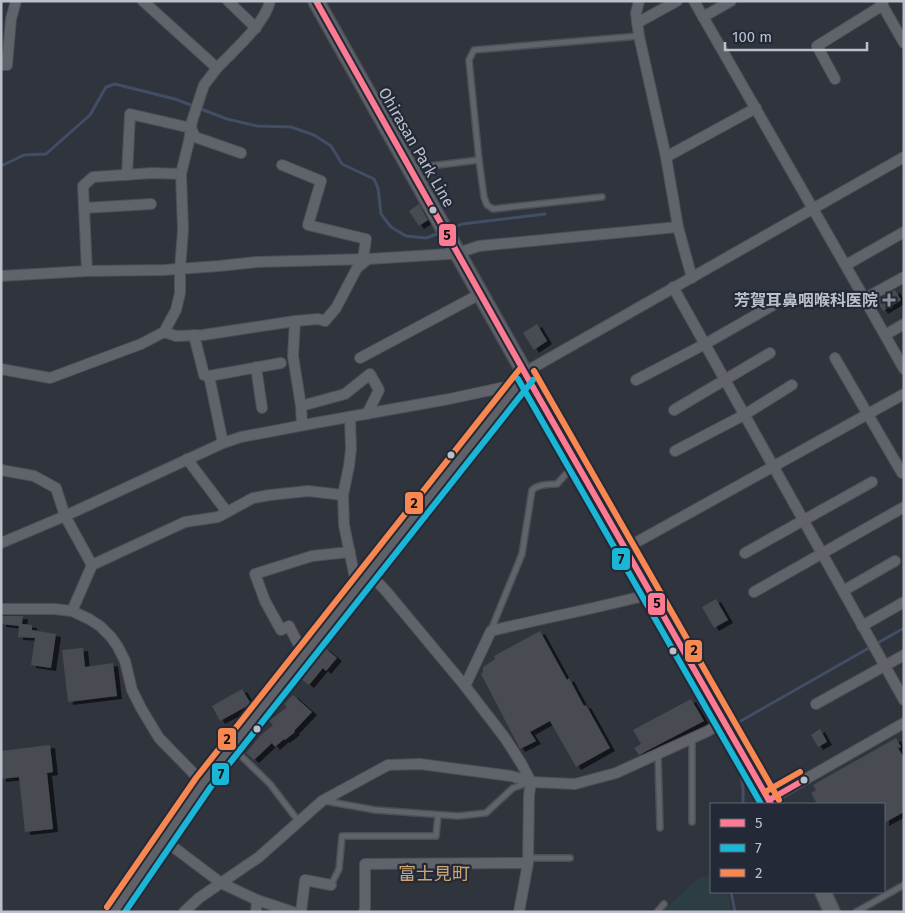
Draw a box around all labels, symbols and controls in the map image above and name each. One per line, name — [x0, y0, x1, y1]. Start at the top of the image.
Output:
scale bar — [725, 20, 868, 52]
text: 100 m — [732, 28, 772, 46]
street label: Ohirasan Park Line — [375, 84, 459, 210]
unlabelled marker — [428, 205, 438, 215]
line badge: 5 — [438, 223, 457, 247]
text: 5 — [443, 227, 451, 244]
place label: 芳賀耳鼻咽喉科医院 — [734, 291, 878, 310]
marker: 芳賀耳鼻咽喉科医院 — [882, 293, 896, 307]
unlabelled marker — [446, 450, 456, 460]
line badge: 2 — [404, 491, 424, 515]
text: 2 — [410, 495, 418, 512]
line badge: 7 — [611, 547, 631, 571]
text: 7 — [618, 551, 625, 568]
line badge: 5 — [647, 592, 666, 616]
text: 5 — [653, 595, 661, 612]
line badge: 2 — [684, 639, 703, 663]
text: 2 — [690, 642, 698, 659]
unlabelled marker — [668, 646, 678, 656]
unlabelled marker — [252, 724, 262, 734]
line badge: 2 — [217, 727, 237, 751]
text: 2 — [223, 731, 231, 748]
line badge: 7 — [211, 762, 230, 786]
text: 7 — [218, 766, 225, 783]
unlabelled marker — [799, 775, 809, 785]
legend — [710, 803, 885, 893]
text: 5 — [755, 814, 763, 832]
text: 7 — [755, 839, 762, 857]
district label: 富士見町 — [398, 863, 470, 885]
text: 2 — [755, 864, 762, 882]

